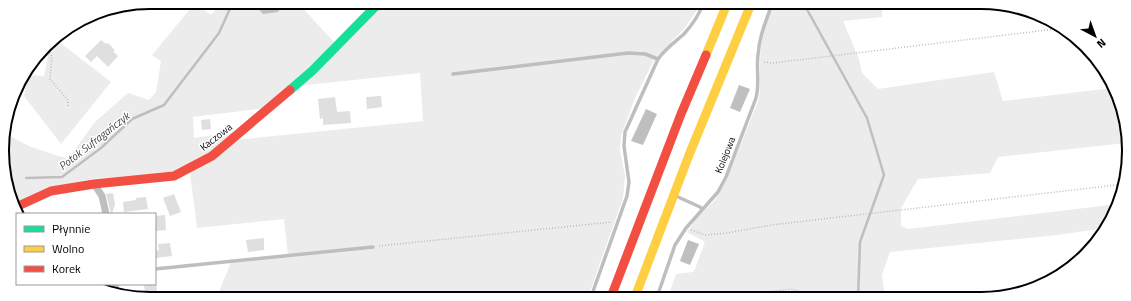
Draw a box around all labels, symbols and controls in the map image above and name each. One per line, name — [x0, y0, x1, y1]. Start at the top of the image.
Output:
north arrow — [1075, 16, 1115, 56]
text: N — [1093, 35, 1110, 52]
water label: Potok Sufragańczyk — [55, 108, 134, 174]
street label: Kaczowa — [197, 120, 235, 154]
street label: Kolejowa — [711, 134, 739, 176]
legend — [16, 213, 156, 285]
text: Płynnie — [52, 219, 90, 238]
text: Wolno — [52, 239, 84, 258]
text: Korek — [52, 259, 81, 278]

